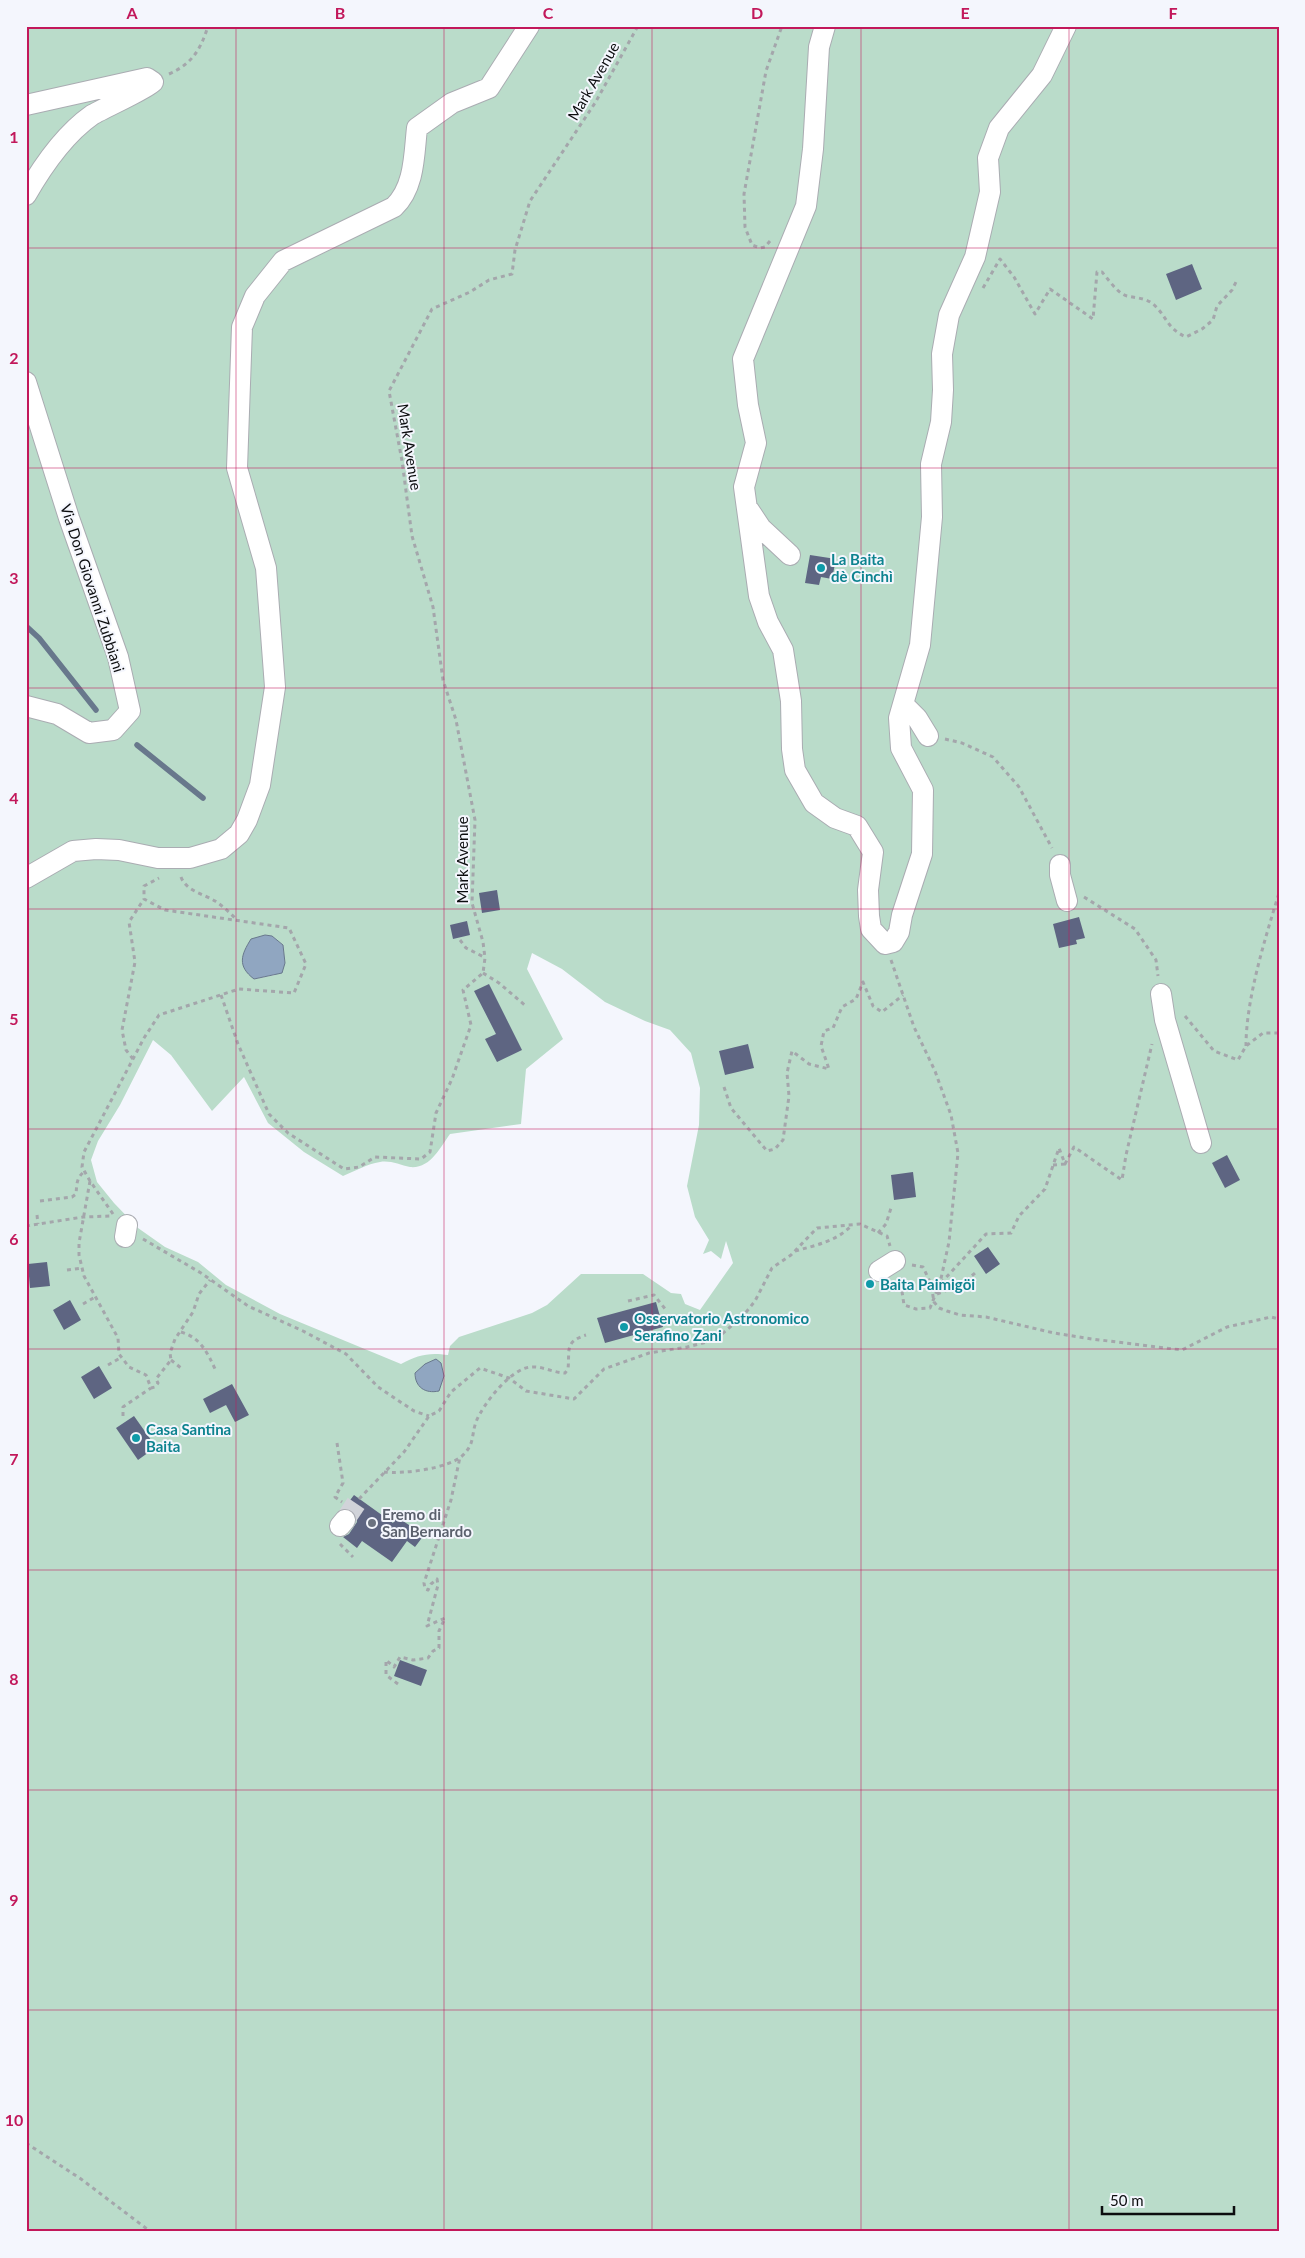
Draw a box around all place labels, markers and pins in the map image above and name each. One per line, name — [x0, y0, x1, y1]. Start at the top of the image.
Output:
place label: La Baita dè Cinchì — [831, 550, 893, 585]
marker: La Baita dè Cinchì — [815, 562, 827, 574]
place label: Baita Paimigöi — [880, 1275, 975, 1293]
marker: Baita Paimigöi — [864, 1278, 876, 1290]
place label: Osservatorio Astronomico Serafino Zani — [634, 1309, 809, 1344]
marker: Osservatorio Astronomico Serafino Zani — [618, 1321, 630, 1333]
place label: Casa Santina Baita — [146, 1420, 231, 1455]
marker: Casa Santina Baita — [130, 1432, 142, 1444]
place label: Eremo di San Bernardo — [382, 1505, 472, 1540]
marker: Eremo di San Bernardo — [366, 1517, 378, 1529]

